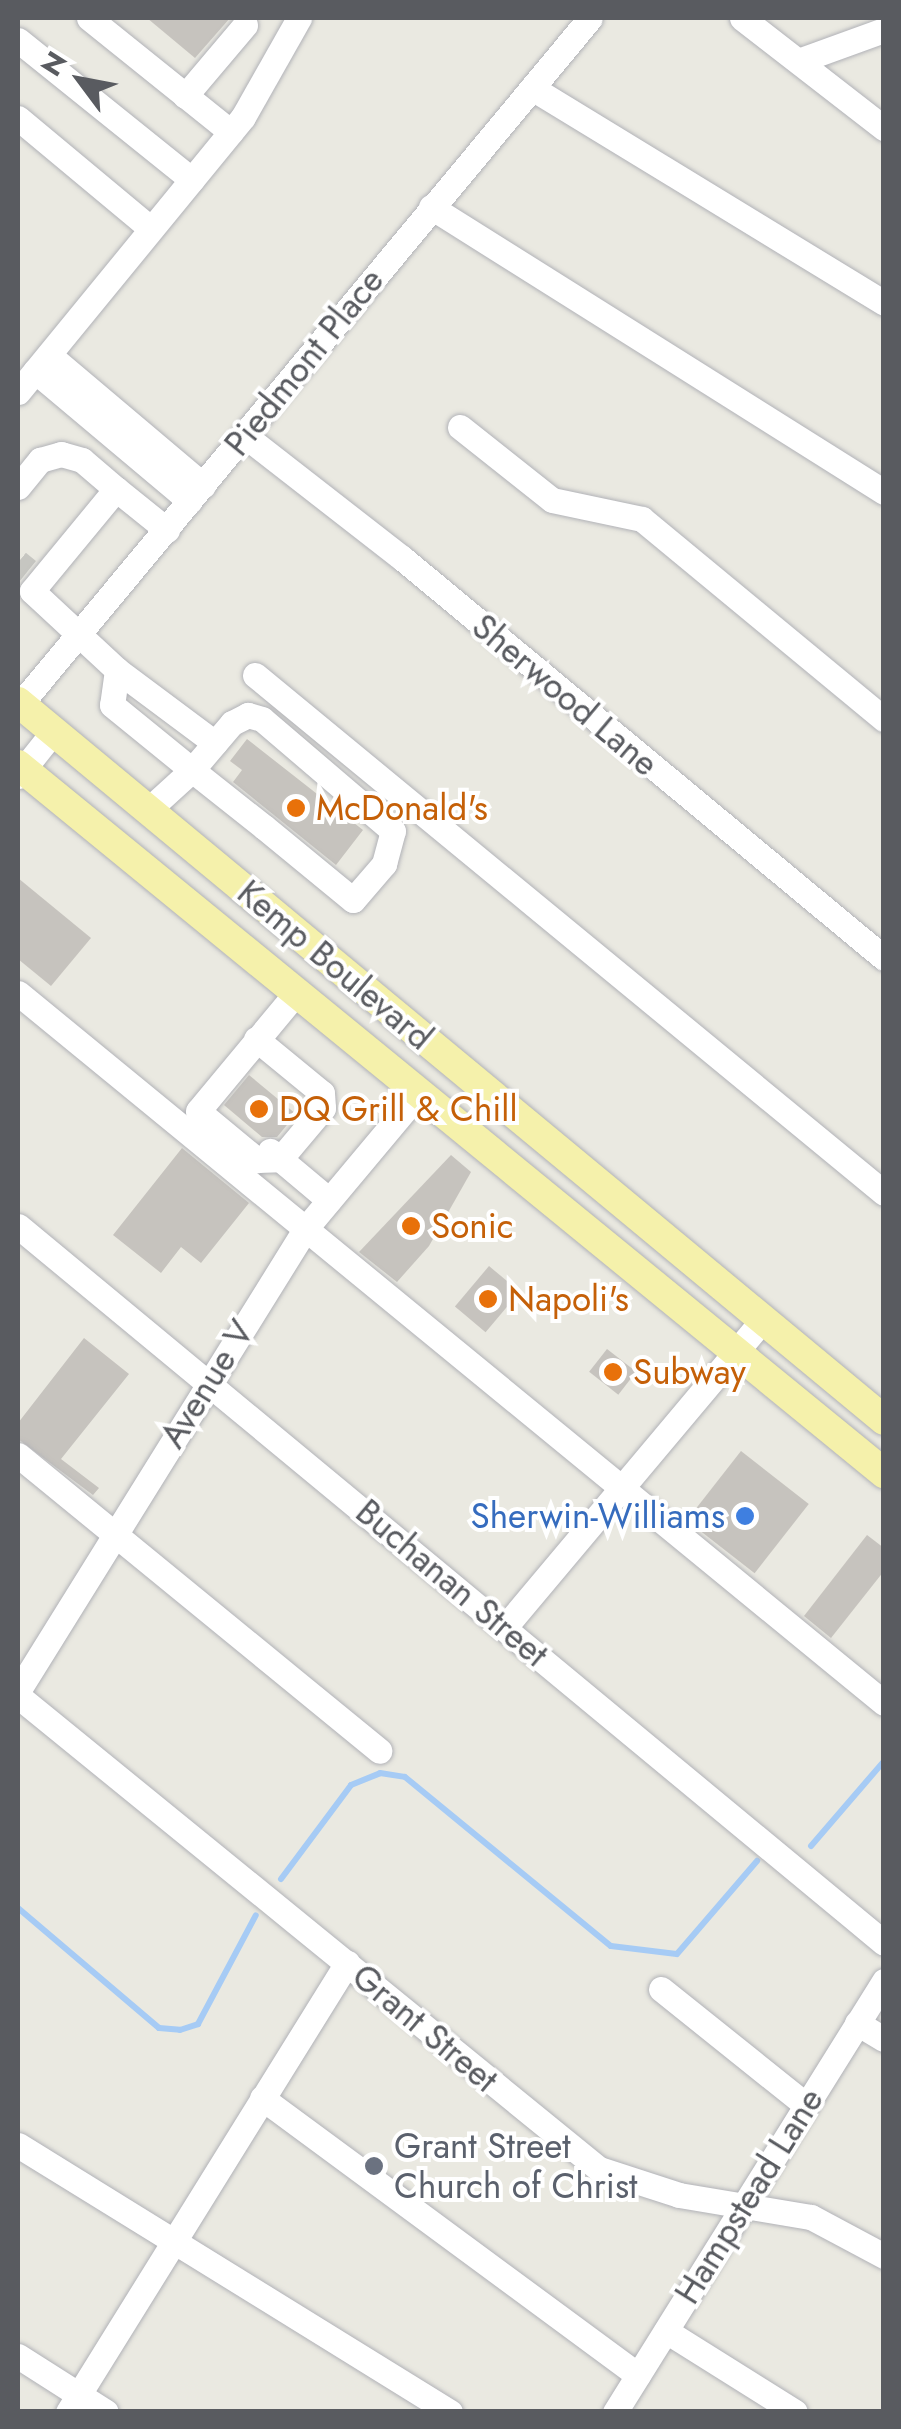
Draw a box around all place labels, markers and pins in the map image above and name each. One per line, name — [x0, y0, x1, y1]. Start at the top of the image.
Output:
place label: McDonald's — [316, 787, 488, 829]
marker: McDonald's — [285, 797, 307, 819]
place label: DQ Grill & Chill — [279, 1088, 517, 1130]
marker: DQ Grill & Chill — [248, 1098, 270, 1120]
place label: Sonic — [431, 1205, 513, 1247]
marker: Sonic — [400, 1215, 422, 1237]
place label: Napoli's — [508, 1278, 629, 1320]
marker: Napoli's — [477, 1288, 499, 1310]
place label: Subway — [633, 1351, 746, 1393]
marker: Subway — [602, 1361, 624, 1383]
place label: Sherwin-Williams — [471, 1495, 725, 1537]
marker: Sherwin-Williams — [734, 1505, 756, 1527]
place label: Grant Street Church of Christ — [394, 2125, 637, 2207]
marker: Grant Street Church of Christ — [363, 2155, 385, 2177]

